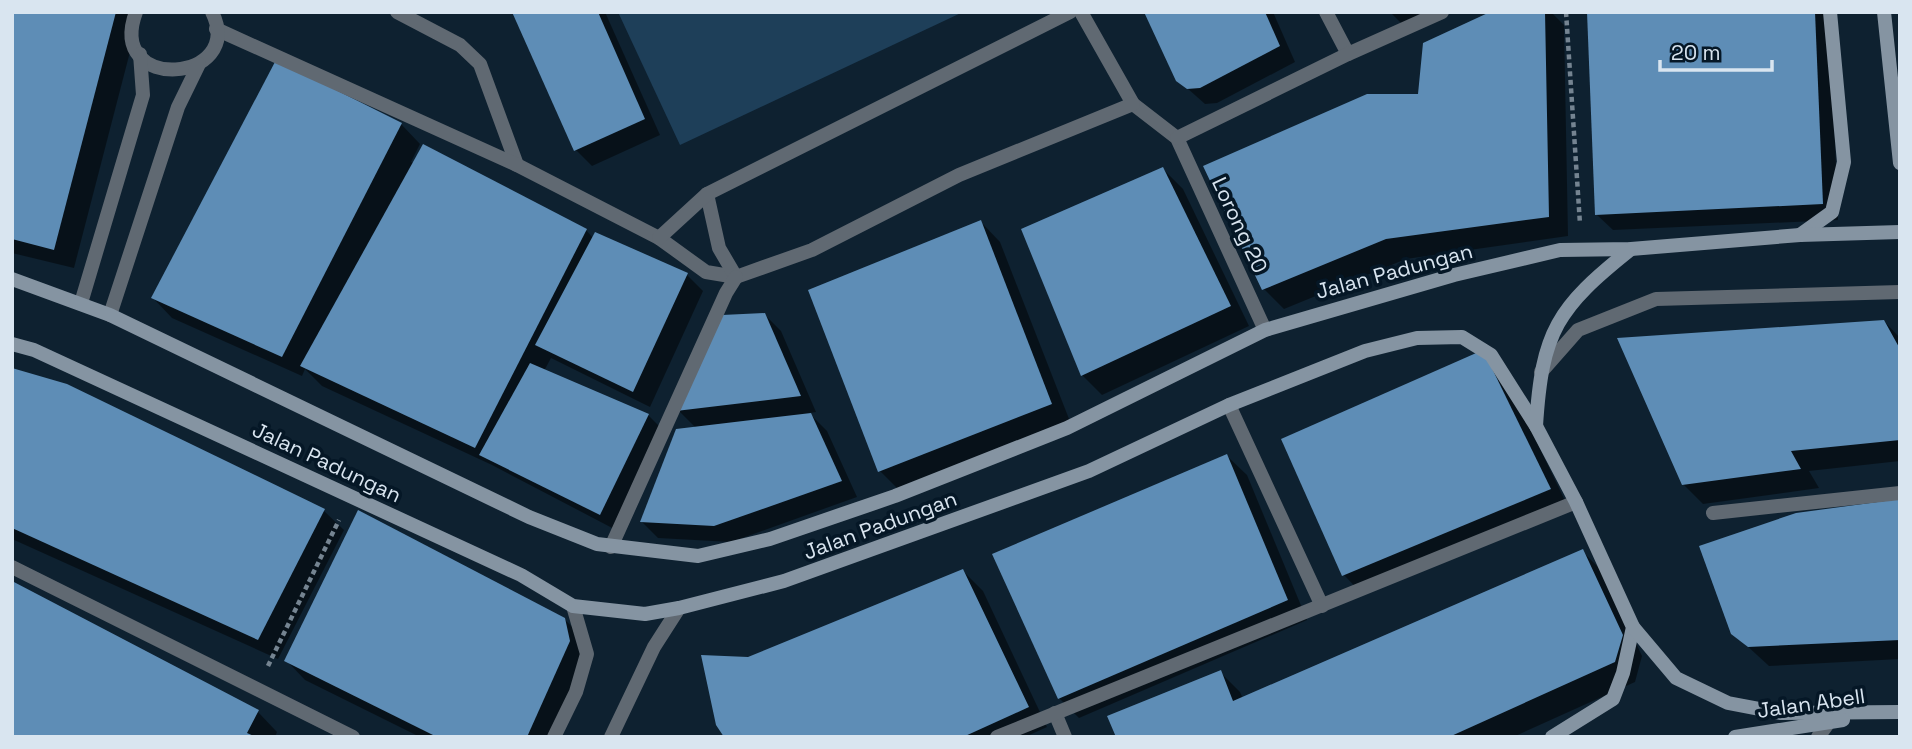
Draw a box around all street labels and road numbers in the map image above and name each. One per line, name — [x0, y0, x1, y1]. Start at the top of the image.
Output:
street label: Lorong 20 — [1206, 173, 1274, 277]
street label: Jalan Padungan — [1313, 237, 1475, 305]
street label: Jalan Padungan — [248, 416, 406, 508]
street label: Jalan Padungan — [800, 485, 960, 565]
street label: Jalan Abell — [1755, 682, 1867, 724]

